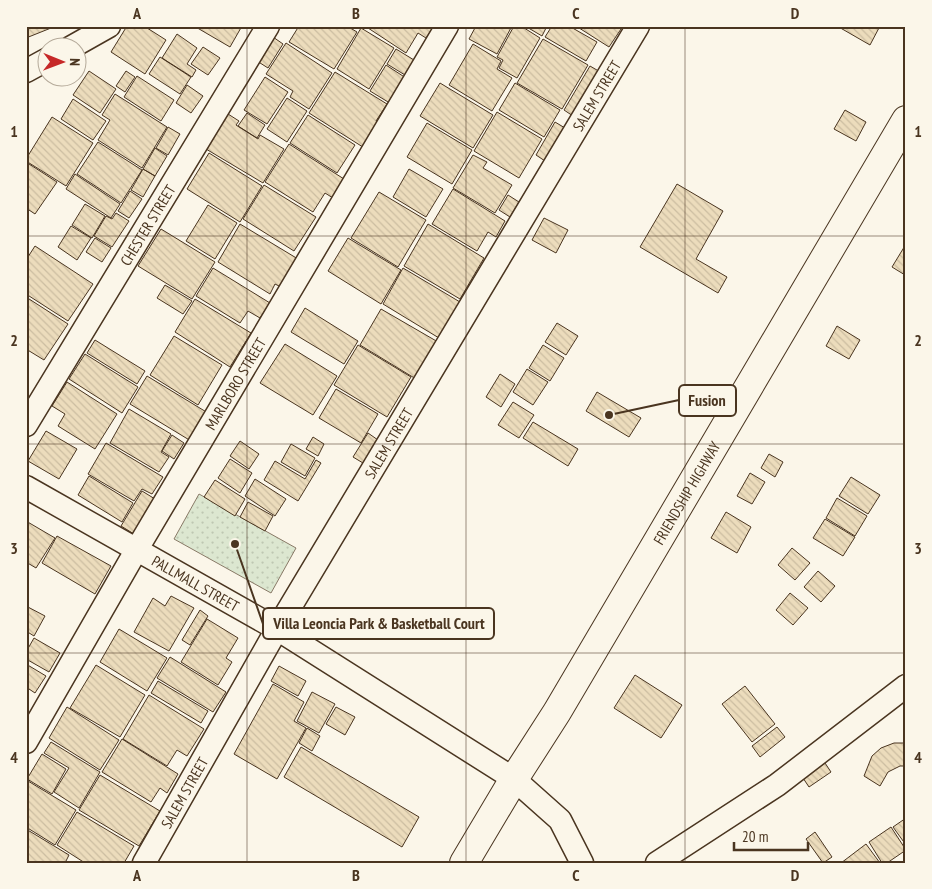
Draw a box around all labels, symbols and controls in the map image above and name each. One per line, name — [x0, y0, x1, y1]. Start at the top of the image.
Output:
text: A — [132, 3, 142, 23]
text: B — [352, 3, 360, 23]
text: C — [572, 3, 580, 23]
text: D — [791, 3, 800, 23]
north arrow — [38, 38, 88, 88]
street label: SALEM STREET — [568, 56, 625, 134]
text: N — [66, 58, 84, 66]
text: 1 — [10, 121, 18, 141]
text: 1 — [914, 121, 922, 141]
street label: CHESTER STREET — [116, 181, 179, 269]
text: 2 — [10, 330, 18, 350]
text: 2 — [914, 330, 922, 350]
street label: MARLBORO STREET — [200, 334, 270, 433]
callout: Fusion — [679, 385, 736, 416]
text: Fusion — [688, 390, 726, 410]
street label: SALEM STREET — [360, 404, 417, 482]
street label: FRIENDSHIP HIGHWAY — [649, 437, 724, 548]
text: 3 — [10, 538, 18, 558]
text: 3 — [914, 538, 922, 558]
street label: PALLMALL STREET — [149, 551, 243, 615]
callout: Villa Leoncia Park & Basketball Court — [263, 608, 494, 639]
text: Villa Leoncia Park & Basketball Court — [272, 613, 485, 633]
text: 4 — [10, 747, 18, 767]
text: 4 — [914, 747, 922, 767]
street label: SALEM STREET — [156, 753, 212, 832]
scale bar — [734, 819, 808, 851]
text: 20 m — [742, 827, 768, 846]
text: A — [132, 865, 142, 885]
text: B — [352, 865, 360, 885]
text: C — [572, 865, 580, 885]
text: D — [791, 865, 800, 885]

